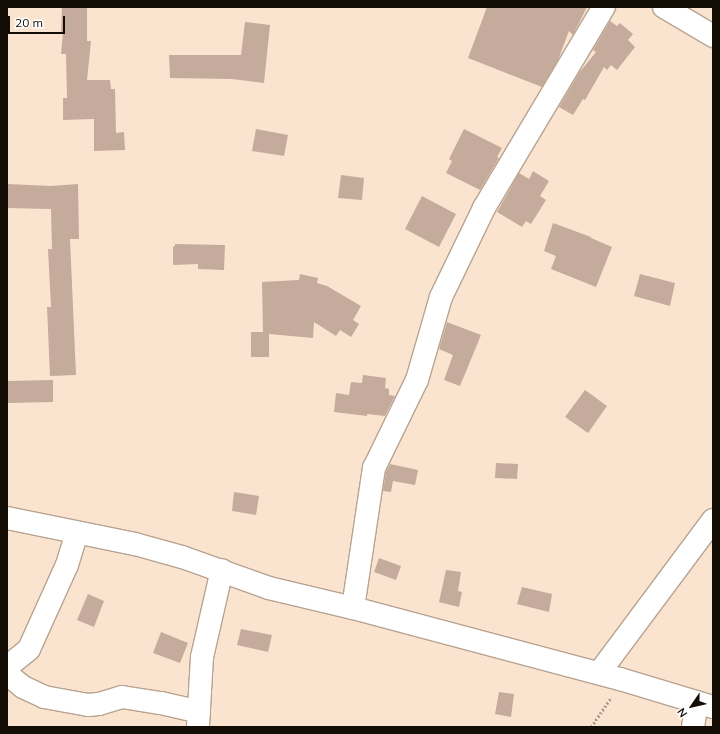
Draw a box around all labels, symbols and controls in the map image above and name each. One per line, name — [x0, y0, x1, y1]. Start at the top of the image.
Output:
scale bar — [10, 8, 67, 34]
text: 20 m — [15, 15, 43, 30]
north arrow — [672, 686, 712, 726]
text: N — [674, 705, 690, 720]

